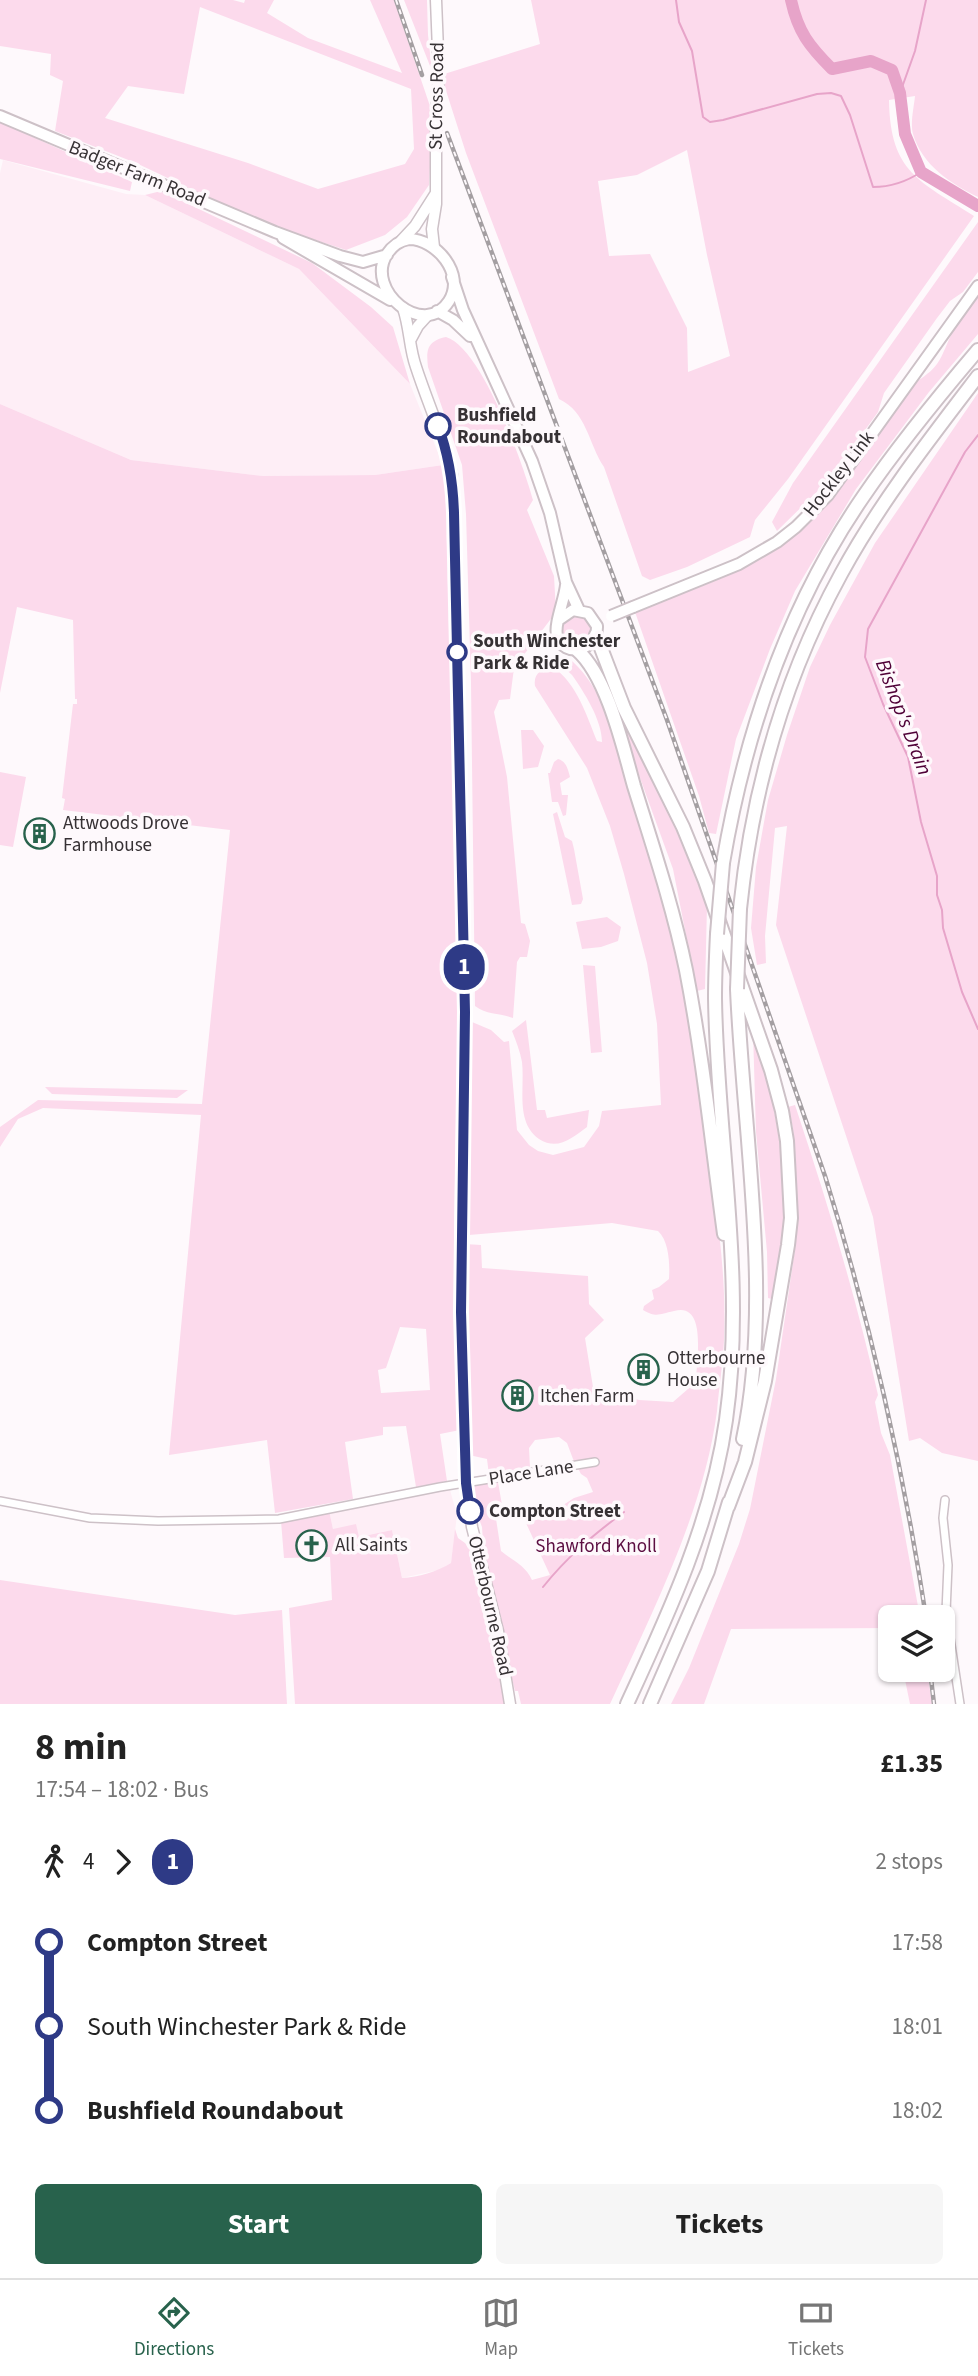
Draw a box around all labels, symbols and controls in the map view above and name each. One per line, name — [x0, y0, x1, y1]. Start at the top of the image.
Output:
street label: St Cross Road — [423, 42, 451, 150]
street label: Badger Farm Road — [64, 134, 210, 214]
place label: Bushfield Roundabout — [457, 402, 561, 451]
marker: Bushfield Roundabout — [425, 413, 451, 439]
street label: Hockley Link — [797, 425, 881, 522]
place label: South Winchester Park & Ride — [473, 628, 621, 677]
marker: South Winchester Park & Ride — [447, 642, 467, 662]
water label: Bishop's Drain — [868, 654, 940, 780]
place label: Attwoods Drove Farmhouse — [63, 810, 189, 859]
building icon: Attwoods Drove Farmhouse — [23, 817, 57, 851]
line badge: 1 — [441, 944, 487, 990]
text: 1 — [458, 949, 470, 984]
place label: Otterbourne House — [667, 1345, 765, 1394]
building icon: Otterbourne House — [627, 1352, 661, 1386]
building icon: Itchen Farm — [500, 1379, 534, 1413]
place label: Itchen Farm — [540, 1383, 634, 1410]
street label: Place Lane — [487, 1453, 575, 1493]
marker: Compton Street — [457, 1498, 483, 1524]
place label: Compton Street — [489, 1498, 621, 1525]
church icon: All Saints — [295, 1528, 329, 1562]
place label: All Saints — [335, 1532, 408, 1559]
street label: Otterbourne Road — [461, 1533, 519, 1679]
park label: Shawford Knoll — [535, 1533, 657, 1560]
map controls — [878, 1605, 955, 1682]
button: layers — [878, 1605, 955, 1682]
text: 8 min — [35, 1720, 127, 1774]
text: £1.35 — [880, 1745, 943, 1782]
text: 17:54 – 18:02 · Bus — [35, 1773, 209, 1806]
icon: walk — [35, 1843, 73, 1881]
icon: forward — [104, 1843, 142, 1881]
text: 1 — [166, 1844, 179, 1879]
text: 4 — [83, 1845, 94, 1878]
text: 2 stops — [876, 1845, 943, 1878]
text: Compton Street — [87, 1924, 267, 1961]
text: 17:58 — [892, 1926, 943, 1959]
text: South Winchester Park & Ride — [87, 2008, 406, 2045]
text: 18:01 — [892, 2010, 943, 2043]
text: Bushfield Roundabout — [87, 2092, 343, 2129]
text: 18:02 — [892, 2094, 943, 2127]
button: Start — [35, 2184, 482, 2264]
button: Tickets — [496, 2184, 943, 2264]
tab: Directions — [134, 2294, 214, 2363]
tab: Map — [482, 2294, 520, 2363]
tab: Tickets — [788, 2294, 844, 2363]

